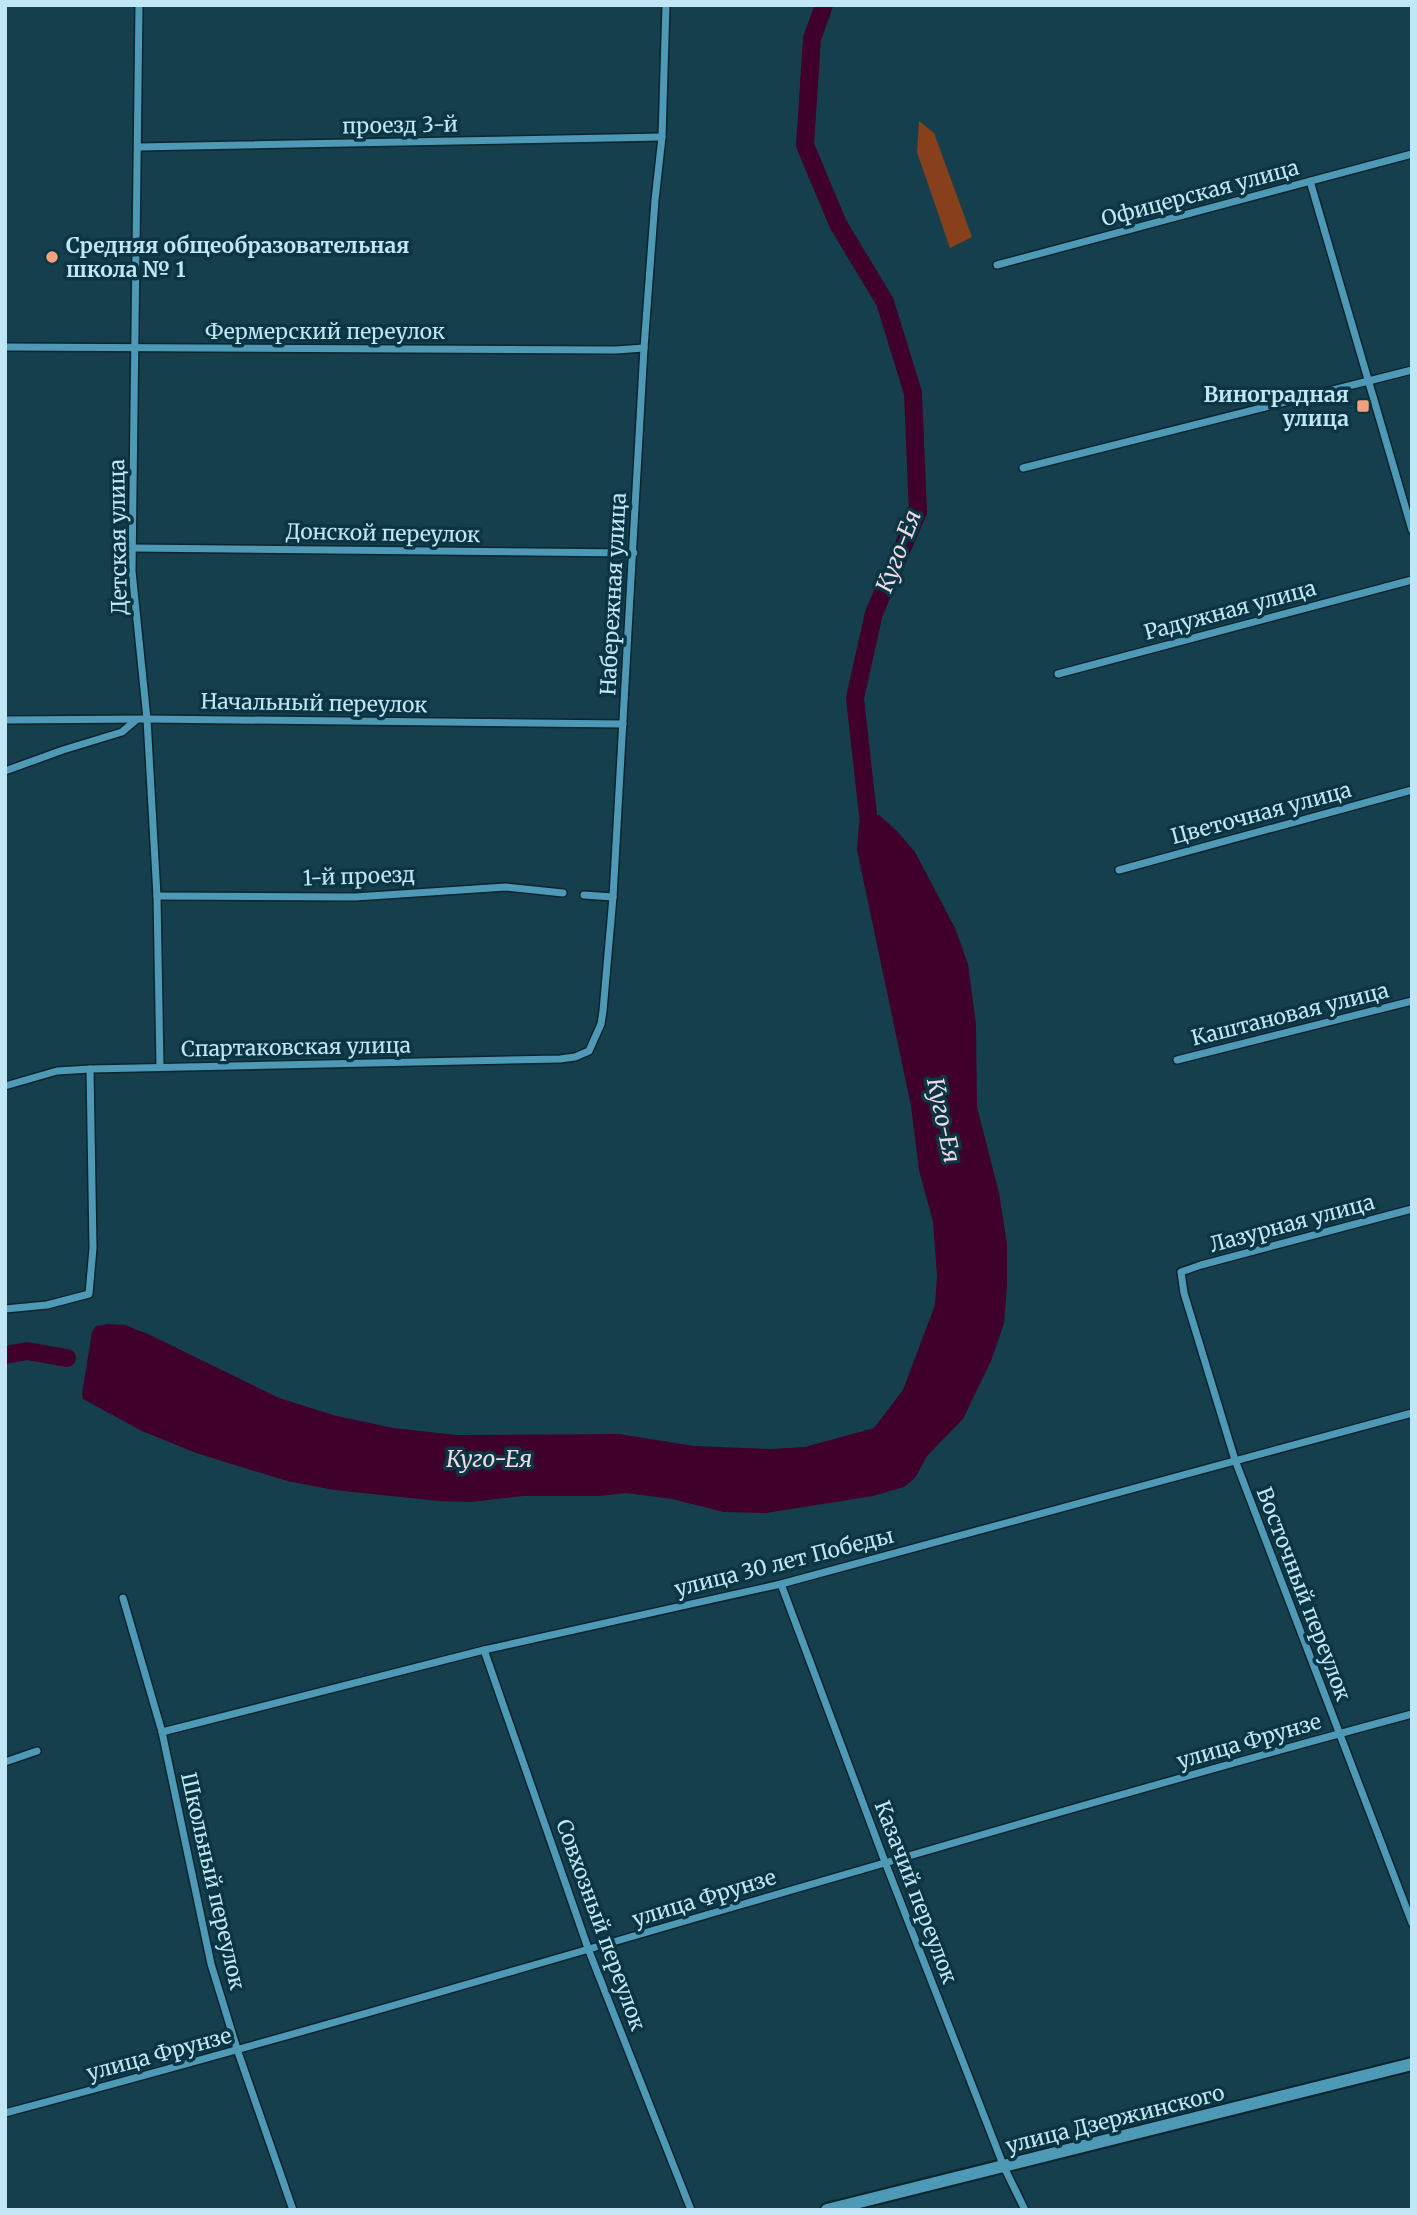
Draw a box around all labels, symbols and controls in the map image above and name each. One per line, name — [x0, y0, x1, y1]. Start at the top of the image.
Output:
street label: проезд 3-й — [342, 110, 458, 140]
street label: Офицерская улица — [1098, 154, 1302, 232]
place label: Средняя общеобразовательная школа № 1 — [66, 232, 409, 283]
marker: Средняя общеобразовательная школа № 1 — [44, 249, 60, 265]
street label: Фермерский переулок — [205, 318, 445, 345]
place label: Виноградная улица — [1203, 381, 1349, 432]
marker: Виноградная улица — [1355, 398, 1371, 414]
street label: Детская улица — [103, 459, 133, 615]
street label: Набережная улица — [594, 492, 632, 696]
water label: Куго-Ея — [869, 506, 927, 596]
street label: Донской переулок — [286, 518, 480, 548]
street label: Радужная улица — [1141, 574, 1319, 646]
street label: Начальный переулок — [200, 688, 428, 718]
street label: Цветочная улица — [1168, 776, 1354, 850]
street label: 1-й проезд — [302, 861, 416, 891]
street label: Каштановая улица — [1189, 976, 1391, 1052]
street label: Спартаковская улица — [181, 1031, 411, 1063]
water label: Куго-Ея — [921, 1075, 967, 1165]
street label: Лазурная улица — [1207, 1188, 1377, 1258]
water label: Куго-Ея — [446, 1444, 532, 1473]
street label: Восточный переулок — [1251, 1483, 1357, 1705]
street label: улица 30 лет Победы — [672, 1522, 896, 1602]
street label: улица Фрунзе — [1174, 1707, 1324, 1774]
street label: Школьный переулок — [175, 1770, 251, 1992]
street label: Казачий переулок — [869, 1797, 963, 1987]
street label: Совхозный переулок — [550, 1816, 652, 2034]
street label: улица Фрунзе — [629, 1863, 779, 1933]
street label: улица Фрунзе — [84, 2022, 234, 2086]
street label: улица Дзержинского — [1003, 2079, 1227, 2159]

